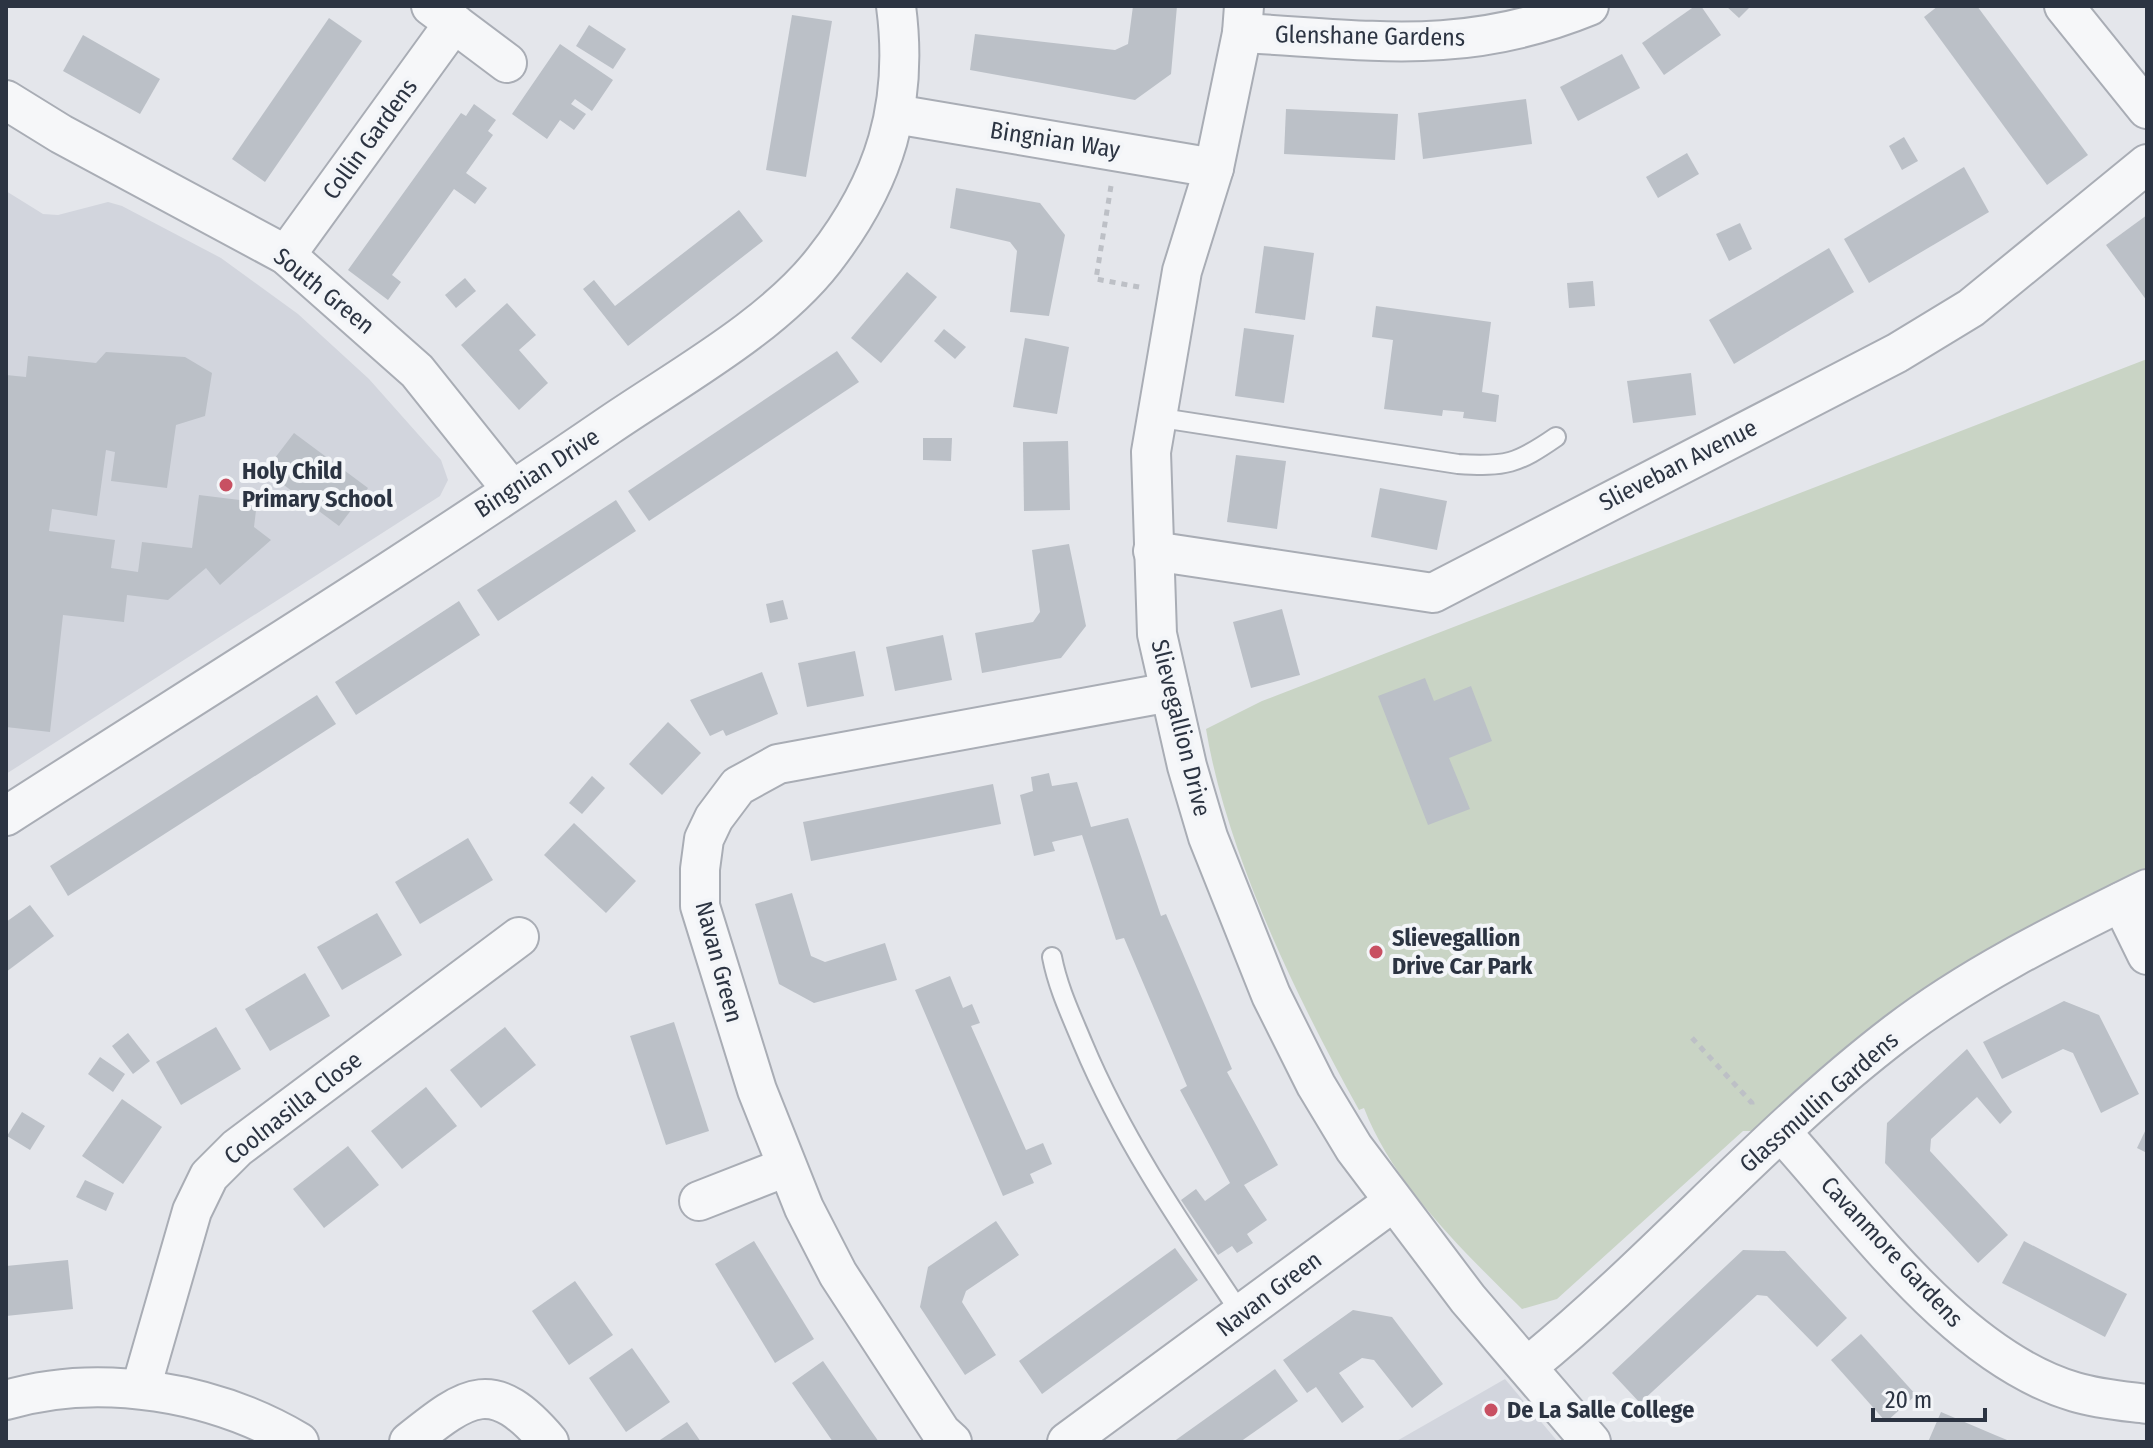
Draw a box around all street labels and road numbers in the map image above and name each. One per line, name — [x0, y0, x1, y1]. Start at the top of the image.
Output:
street label: Glenshane Gardens — [1275, 20, 1465, 52]
street label: Collin Gardens — [317, 73, 423, 205]
street label: Bingnian Way — [988, 116, 1122, 164]
street label: South Green — [268, 242, 380, 340]
street label: Slieveban Avenue — [1594, 413, 1762, 517]
street label: Bingnian Drive — [470, 422, 604, 524]
street label: Slievegallion Drive — [1145, 637, 1217, 819]
street label: Navan Green — [689, 898, 749, 1026]
street label: Glassmullin Gardens — [1734, 1026, 1904, 1178]
street label: Coolnasilla Close — [219, 1046, 367, 1170]
street label: Cavanmore Gardens — [1815, 1171, 1969, 1333]
street label: Navan Green — [1211, 1245, 1327, 1343]

